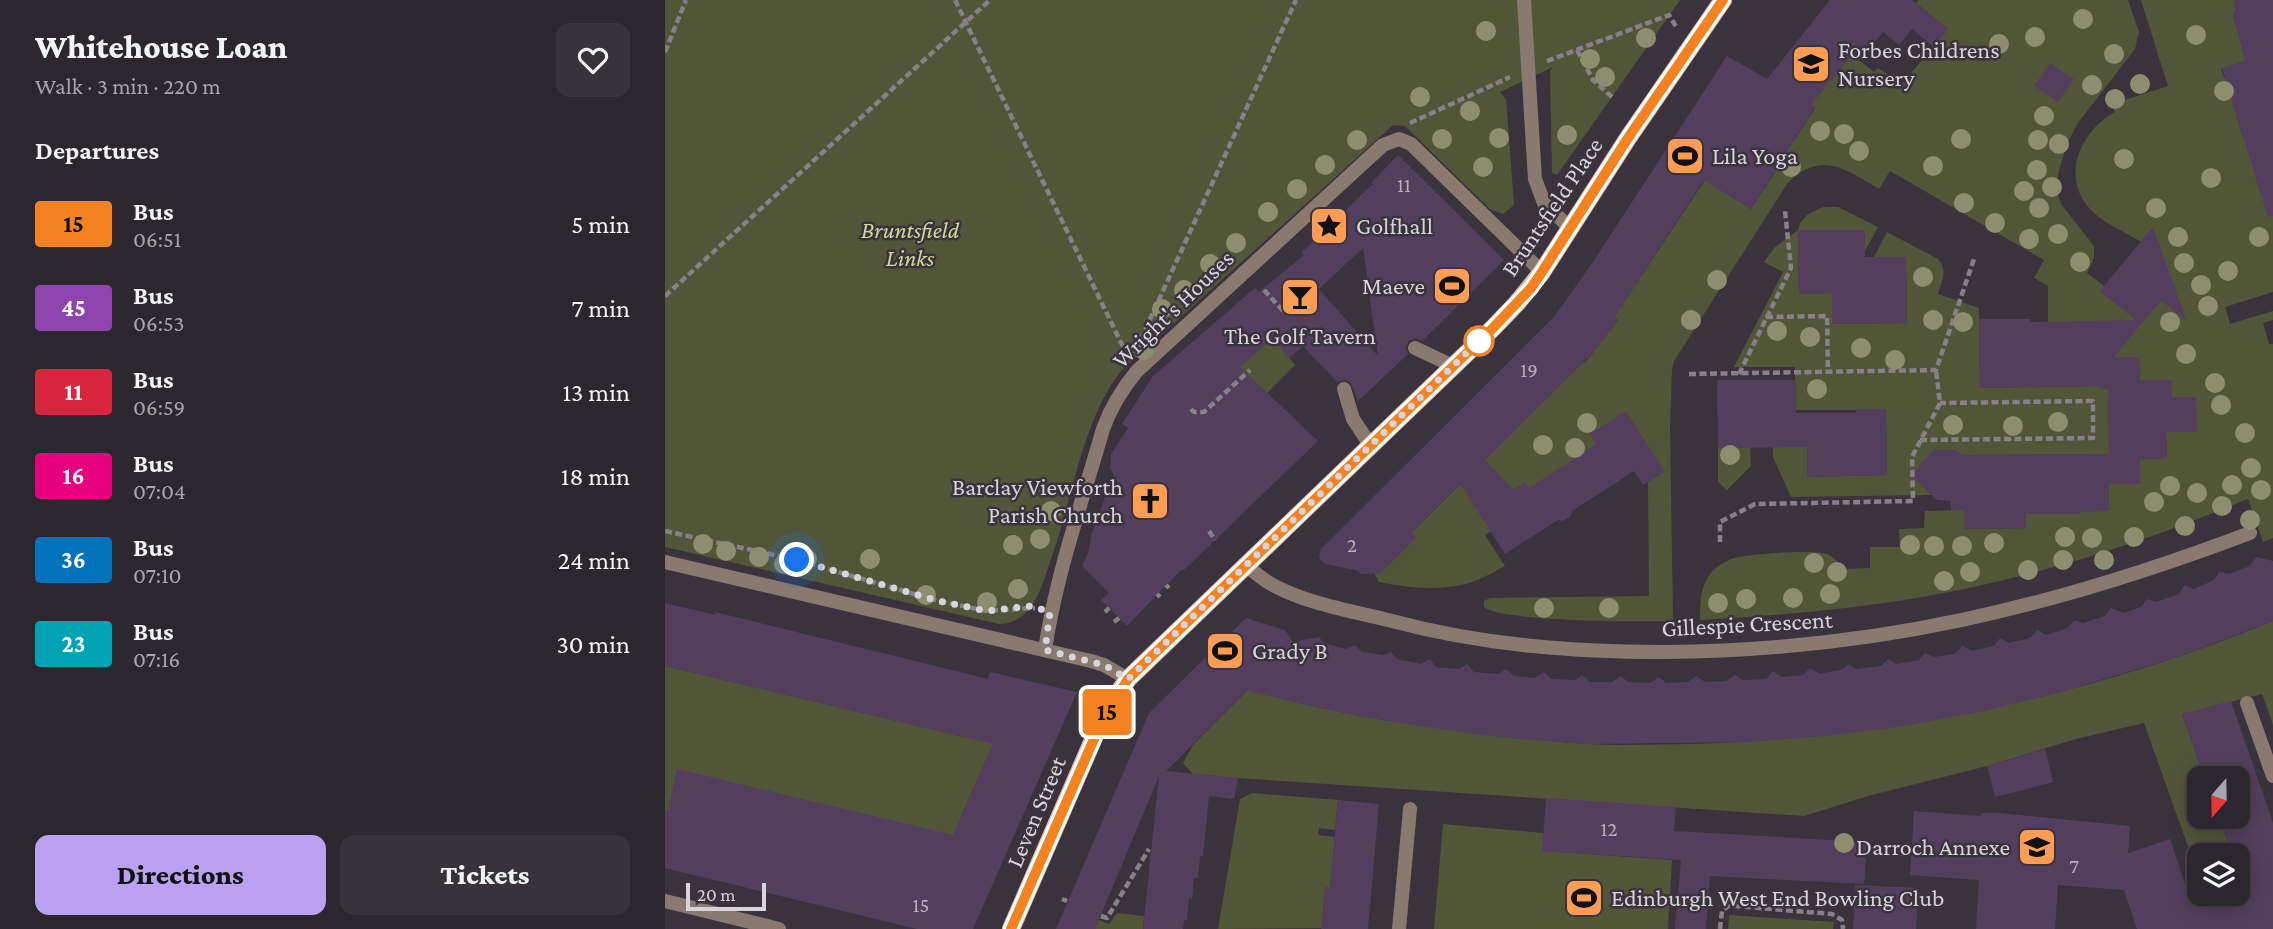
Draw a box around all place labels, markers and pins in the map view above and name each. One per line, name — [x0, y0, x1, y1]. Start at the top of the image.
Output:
place label: Forbes Childrens Nursery — [1838, 36, 2000, 91]
school or university icon: Forbes Childrens Nursery — [1790, 43, 1832, 85]
sports icon: Lila Yoga — [1664, 135, 1706, 177]
place label: Lila Yoga — [1712, 142, 1798, 169]
place icon: Golfhall — [1308, 205, 1350, 247]
place label: Golfhall — [1356, 212, 1433, 239]
sports icon: Maeve — [1431, 265, 1473, 307]
place label: Maeve — [1362, 272, 1425, 299]
bar icon: The Golf Tavern — [1279, 276, 1321, 318]
place label: The Golf Tavern — [1224, 322, 1376, 349]
unlabelled marker — [1464, 326, 1494, 356]
place label: Barclay Viewforth Parish Church — [952, 473, 1123, 528]
church icon: Barclay Viewforth Parish Church — [1129, 480, 1171, 522]
sports icon: Grady B — [1204, 630, 1246, 672]
place label: Grady B — [1252, 637, 1328, 664]
school or university icon: Darroch Annexe — [2016, 826, 2058, 868]
place label: Darroch Annexe — [1856, 833, 2010, 860]
sports icon: Edinburgh West End Bowling Club — [1563, 877, 1605, 919]
place label: Edinburgh West End Bowling Club — [1611, 884, 1944, 911]

